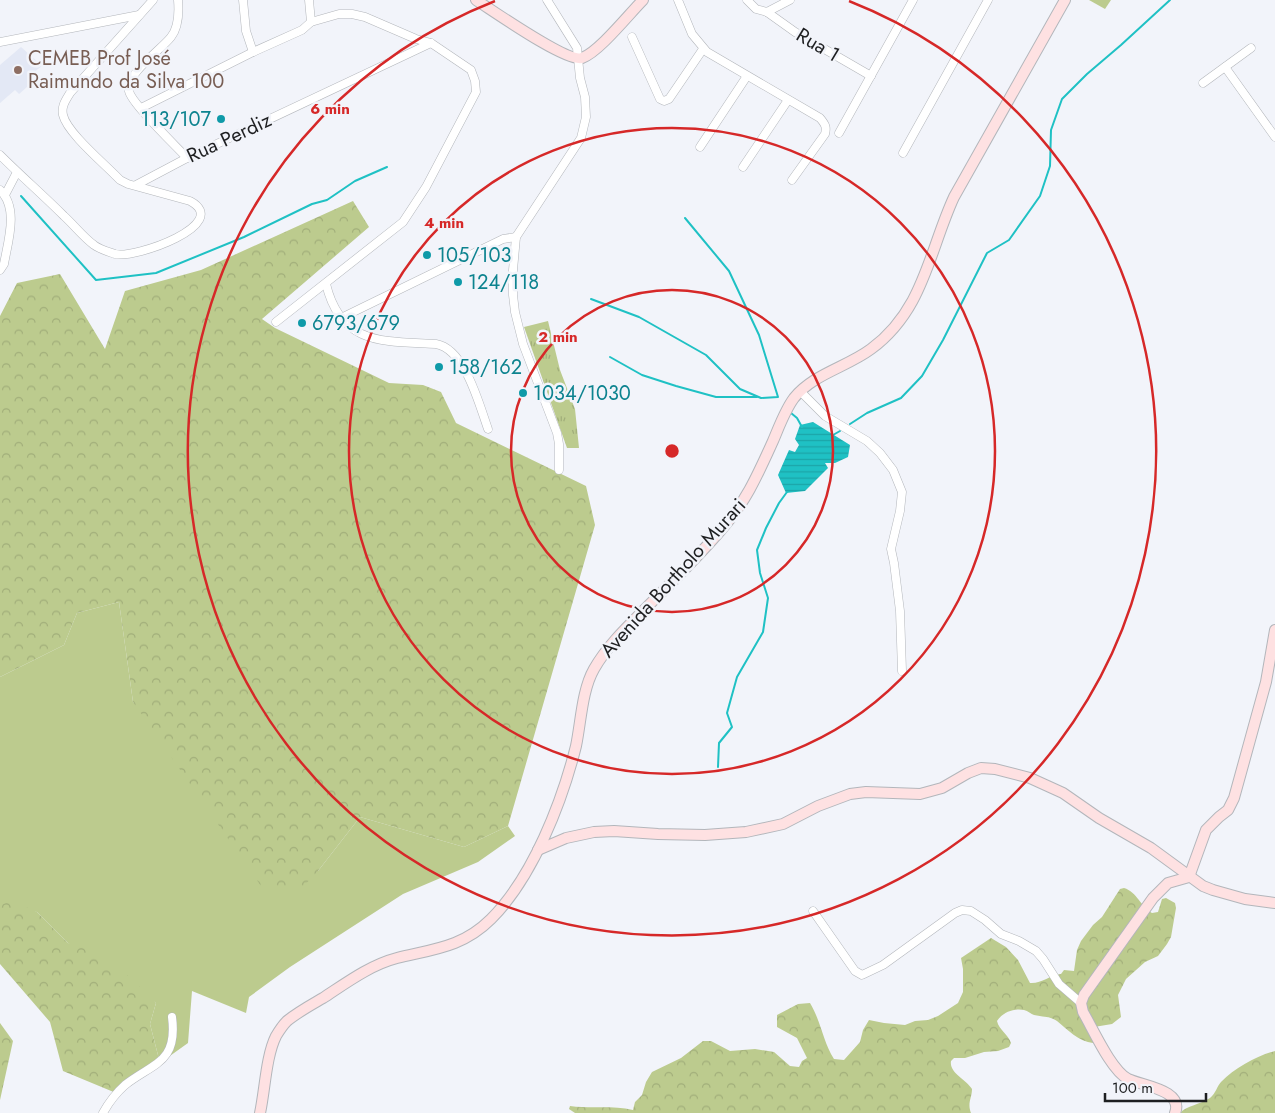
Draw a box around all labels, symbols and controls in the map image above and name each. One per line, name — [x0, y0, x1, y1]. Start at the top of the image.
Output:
street label: Rua 1 — [791, 21, 845, 69]
place label: CEMEB Prof José Raimundo da Silva 100 — [28, 44, 224, 96]
marker: CEMEB Prof José Raimundo da Silva 100 — [12, 64, 24, 76]
text: 6 min — [310, 98, 350, 120]
place label: 113/107 — [141, 105, 211, 134]
street label: Rua Perdiz — [182, 106, 276, 170]
marker: 113/107 — [215, 113, 227, 125]
text: 4 min — [424, 212, 464, 234]
place label: 105/103 — [437, 241, 512, 270]
marker: 105/103 — [421, 249, 433, 261]
place label: 124/118 — [468, 268, 539, 297]
marker: 124/118 — [452, 276, 464, 288]
place label: 6793/679 — [312, 309, 400, 338]
marker: 6793/679 — [296, 317, 308, 329]
text: 2 min — [538, 326, 578, 348]
place label: 158/162 — [449, 353, 522, 382]
marker: 158/162 — [433, 361, 445, 373]
place label: 1034/1030 — [533, 379, 631, 408]
marker: 1034/1030 — [517, 387, 529, 399]
centre of rings — [663, 442, 681, 460]
street label: Avenida Bortholo Murari — [593, 492, 753, 664]
scale bar — [1105, 1070, 1206, 1102]
text: 100 m — [1112, 1077, 1153, 1099]

